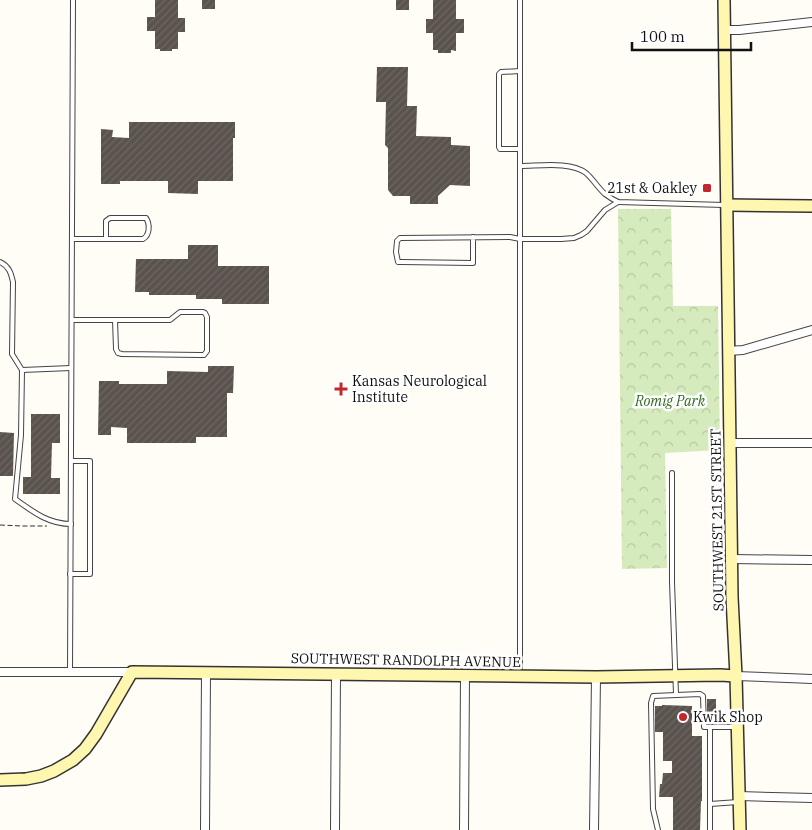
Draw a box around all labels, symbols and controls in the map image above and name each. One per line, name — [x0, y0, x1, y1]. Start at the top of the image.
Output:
scale bar — [632, 20, 751, 52]
text: 100 m — [640, 27, 685, 46]
place label: 21st & Oakley — [607, 179, 698, 197]
marker: 21st & Oakley — [701, 182, 713, 194]
place label: Kansas Neurological Institute — [352, 372, 487, 406]
marker: Kansas Neurological Institute — [334, 382, 348, 396]
park label: Romig Park — [634, 392, 706, 410]
street label: SOUTHWEST 21ST STREET — [706, 429, 728, 611]
street label: SOUTHWEST RANDOLPH AVENUE — [291, 649, 521, 671]
place label: Kwik Shop — [693, 708, 763, 726]
marker: Kwik Shop — [677, 711, 689, 723]

